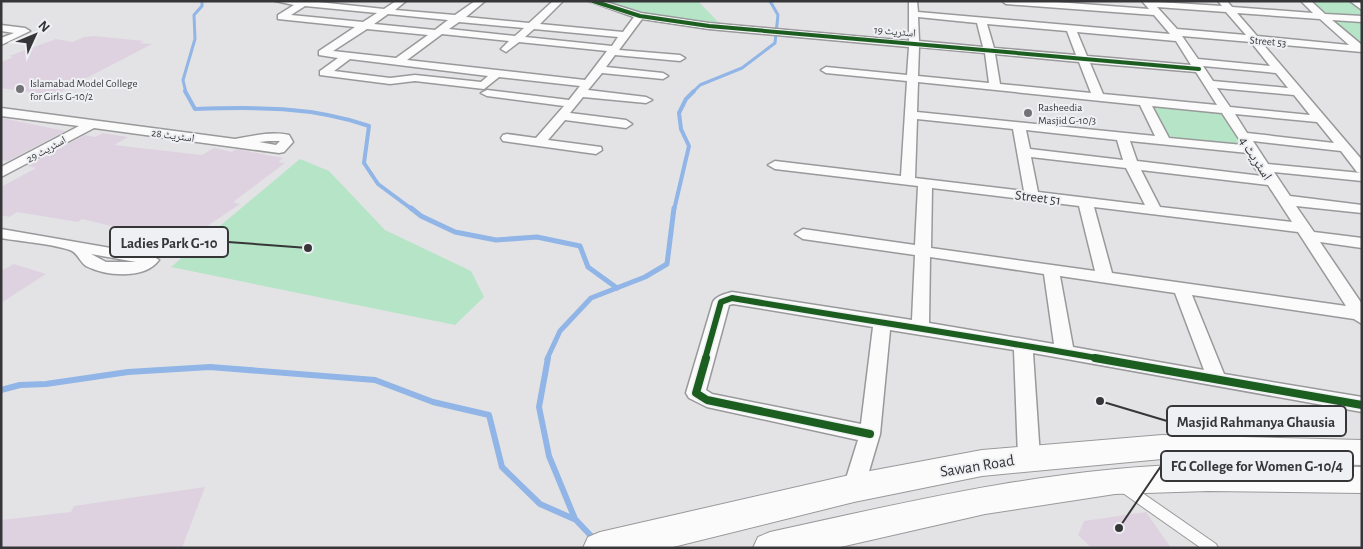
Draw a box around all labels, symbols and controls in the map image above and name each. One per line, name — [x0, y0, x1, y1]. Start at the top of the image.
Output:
north arrow — [10, 10, 60, 60]
text: N — [35, 18, 52, 35]
street label: اسٹریٹ 19 — [874, 24, 916, 39]
street label: Street 53 — [1249, 34, 1287, 49]
place label: Islamabad Model College for Girls G-10/2 — [30, 78, 138, 102]
marker: Islamabad Model College for Girls G-10/2 — [14, 83, 26, 95]
place label: Rasheedia Masjid G-10/3 — [1038, 102, 1097, 126]
marker: Rasheedia Masjid G-10/3 — [1022, 107, 1034, 119]
street label: اسٹریٹ 28 — [151, 127, 195, 144]
street label: اسٹریٹ 29 — [25, 134, 68, 165]
street label: اسٹریٹ 4 — [1235, 134, 1274, 183]
street label: Street 51 — [1014, 188, 1062, 208]
callout: Ladies Park G-10 — [110, 227, 228, 257]
text: Ladies Park G-10 — [120, 236, 218, 251]
callout: Masjid Rahmanya Ghausia — [1167, 406, 1346, 436]
text: Masjid Rahmanya Ghausia — [1177, 415, 1335, 430]
callout: FG College for Women G-10/4 — [1161, 451, 1353, 481]
street label: Sawan Road — [939, 452, 1015, 480]
text: FG College for Women G-10/4 — [1171, 459, 1344, 474]

